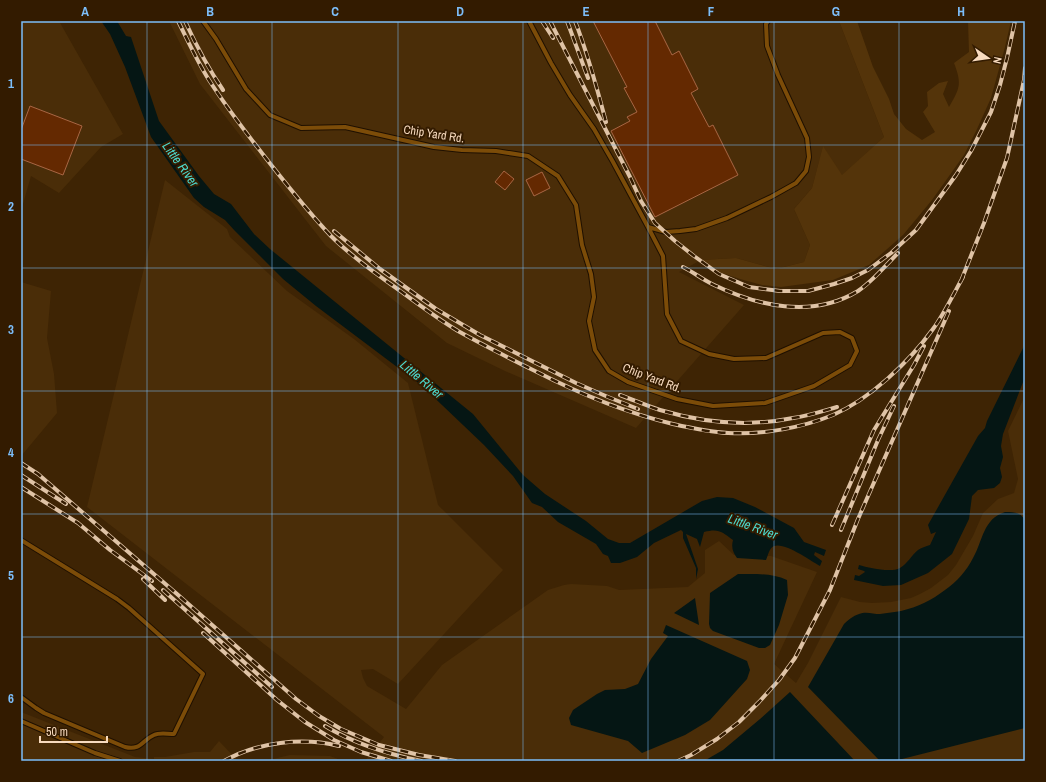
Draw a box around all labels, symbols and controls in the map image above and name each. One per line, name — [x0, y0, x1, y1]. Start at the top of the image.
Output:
text: A — [81, 3, 89, 20]
text: B — [206, 3, 214, 20]
text: C — [331, 3, 339, 20]
text: D — [456, 3, 464, 20]
text: E — [582, 3, 590, 20]
text: F — [708, 3, 715, 20]
text: G — [832, 3, 840, 20]
text: H — [957, 3, 965, 20]
north arrow — [968, 38, 1008, 78]
text: N — [990, 56, 1005, 65]
text: 1 — [8, 75, 14, 92]
street label: Chip Yard Rd. — [402, 121, 466, 147]
water label: Little River — [159, 138, 203, 191]
text: 2 — [8, 198, 14, 215]
text: 3 — [8, 321, 14, 338]
water label: Little River — [396, 356, 447, 403]
street label: Chip Yard Rd. — [620, 360, 684, 396]
text: 4 — [8, 444, 14, 461]
water label: Little River — [726, 510, 780, 543]
text: 5 — [8, 567, 14, 584]
text: 6 — [8, 690, 14, 707]
scale bar — [40, 718, 107, 744]
text: 50 m — [46, 724, 68, 740]

